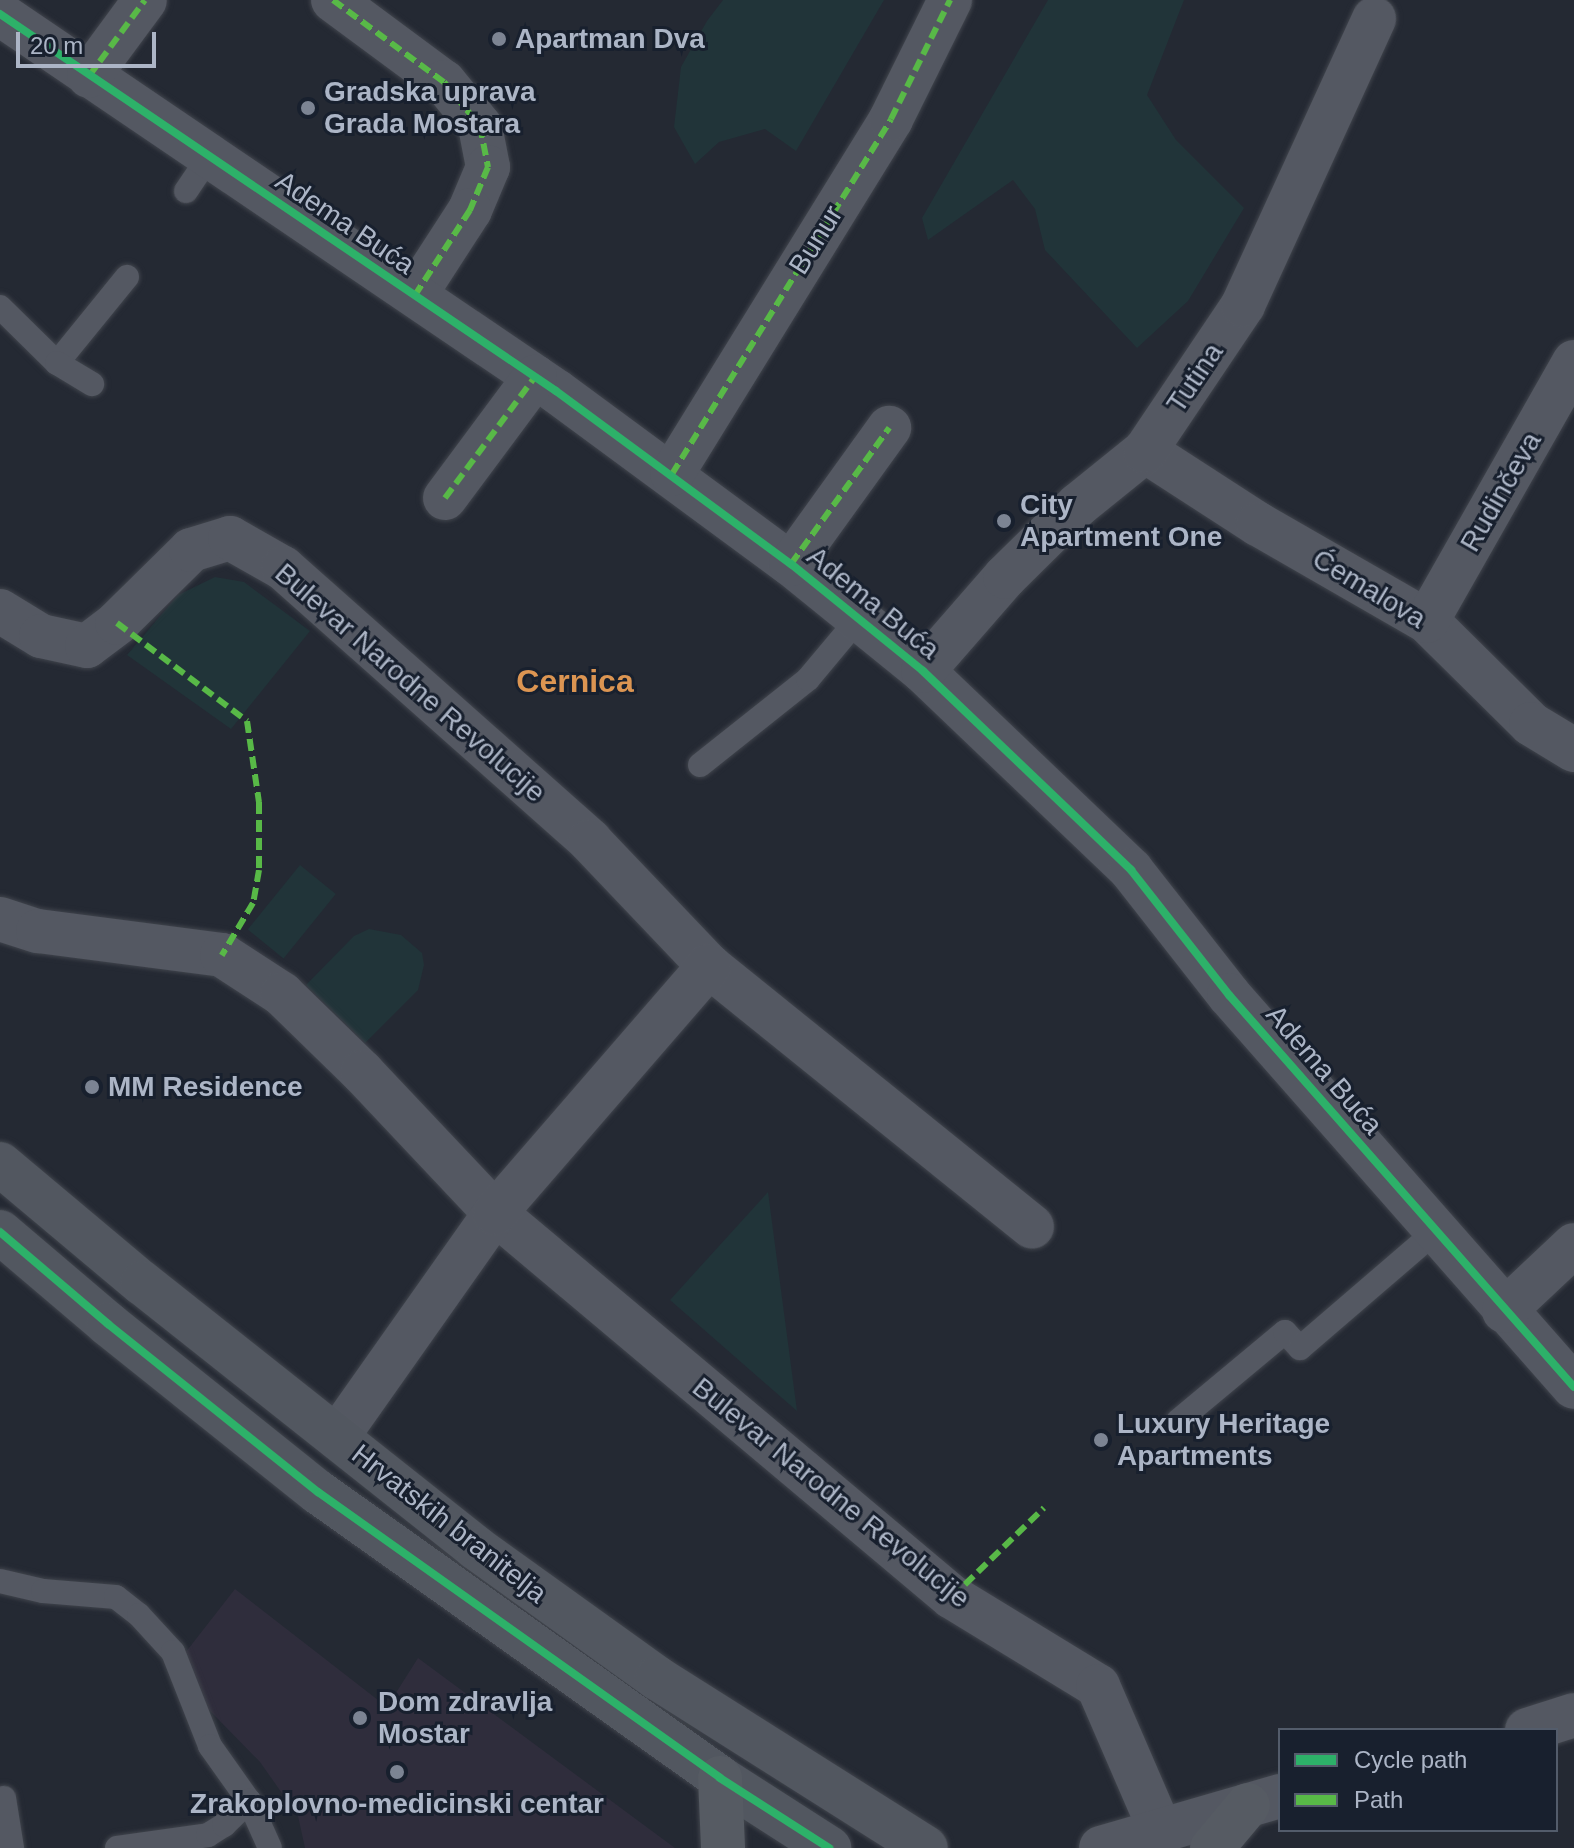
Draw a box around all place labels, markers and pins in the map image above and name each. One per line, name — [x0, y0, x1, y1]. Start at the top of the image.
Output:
place label: Apartman Dva — [515, 22, 705, 56]
marker: Apartman Dva — [490, 30, 508, 48]
place label: Gradska uprava Grada Mostara — [324, 75, 536, 141]
marker: Gradska uprava Grada Mostara — [299, 99, 317, 117]
place label: City Apartment One — [1020, 488, 1222, 554]
marker: City Apartment One — [995, 512, 1013, 530]
place label: MM Residence — [108, 1070, 302, 1104]
marker: MM Residence — [83, 1078, 101, 1096]
place label: Luxury Heritage Apartments — [1117, 1407, 1330, 1473]
marker: Luxury Heritage Apartments — [1092, 1431, 1110, 1449]
place label: Dom zdravlja Mostar — [378, 1685, 552, 1751]
marker: Dom zdravlja Mostar — [349, 1707, 371, 1729]
marker: Zrakoplovno-medicinski centar — [386, 1761, 408, 1783]
place label: Zrakoplovno-medicinski centar — [190, 1787, 604, 1821]

